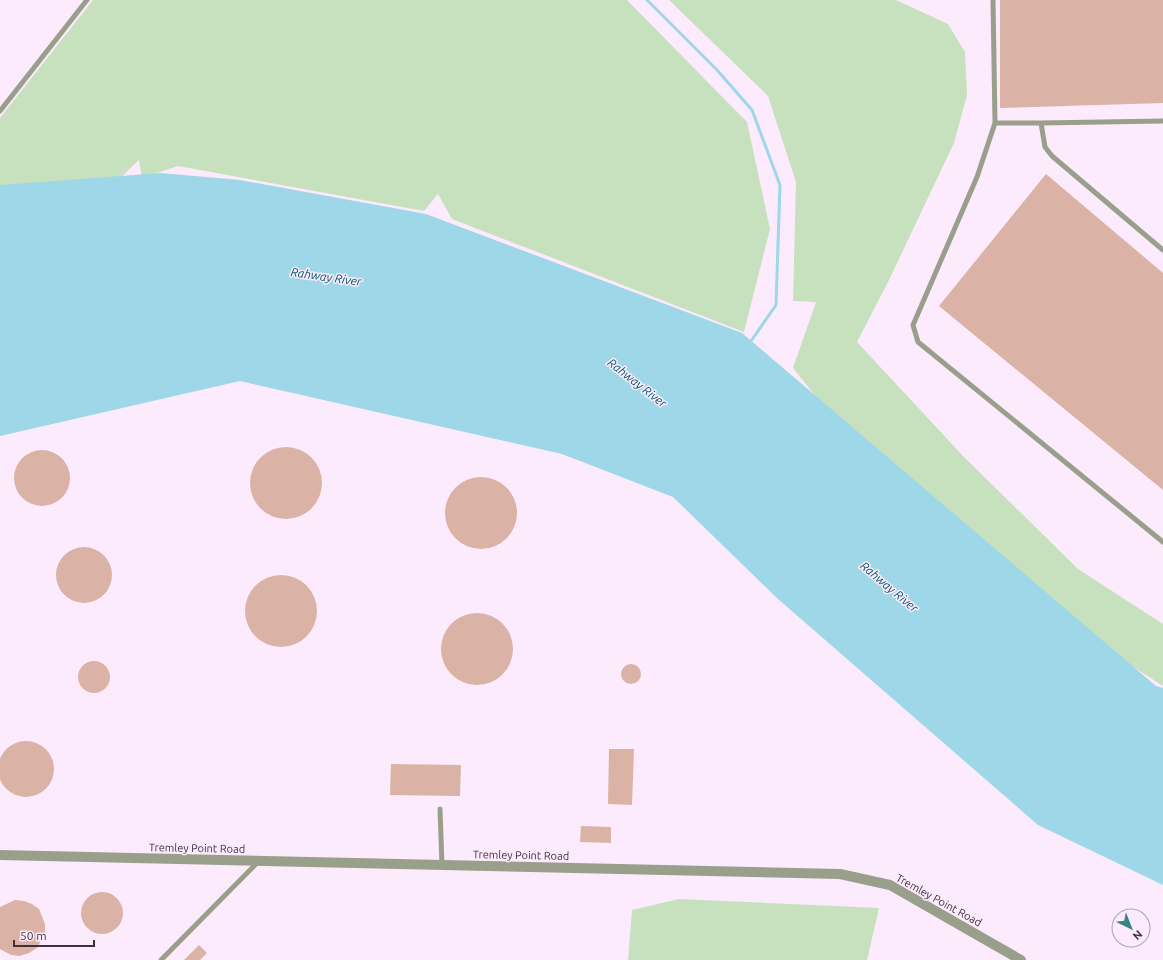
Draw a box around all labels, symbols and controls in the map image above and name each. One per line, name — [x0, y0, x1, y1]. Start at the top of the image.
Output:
water label: Rahway River — [290, 265, 363, 288]
water label: Rahway River — [605, 356, 670, 410]
water label: Rahway River — [858, 559, 921, 615]
street label: Tremley Point Road — [149, 841, 245, 855]
street label: Tremley Point Road — [473, 848, 569, 862]
street label: Tremley Point Road — [894, 871, 984, 929]
north arrow — [1111, 908, 1151, 948]
scale bar — [14, 922, 94, 948]
text: N — [1131, 928, 1145, 943]
text: 50 m — [20, 929, 47, 942]

